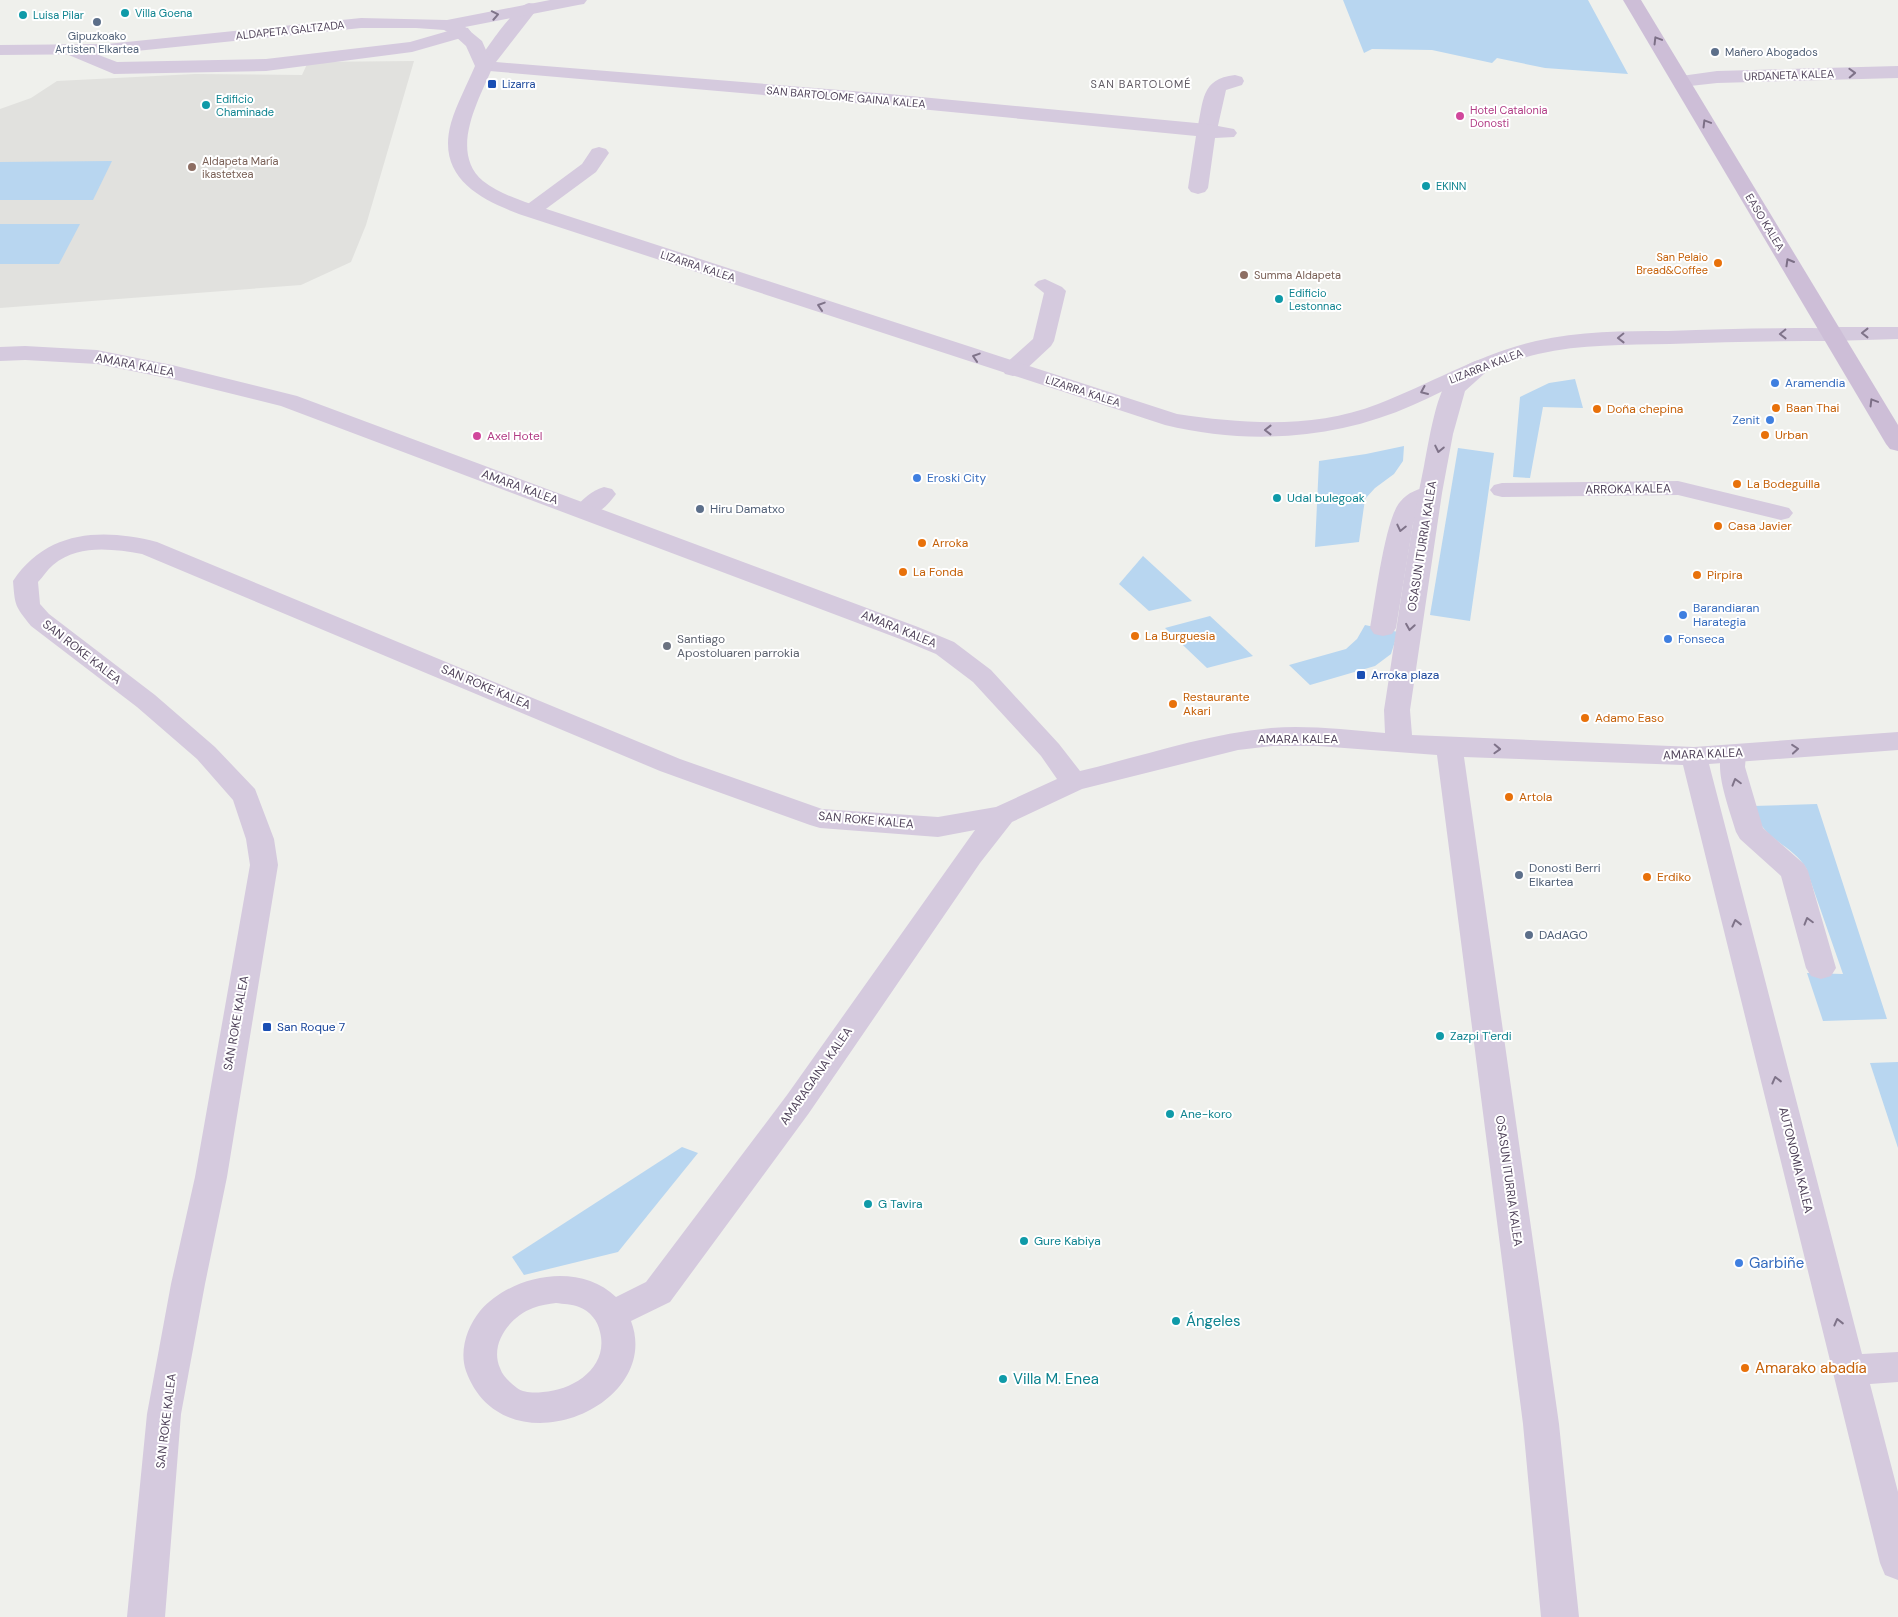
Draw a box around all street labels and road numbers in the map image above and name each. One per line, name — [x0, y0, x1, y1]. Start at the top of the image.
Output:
street label: ALDAPETA GALTZADA — [235, 17, 345, 43]
street label: URDANETA KALEA — [1744, 66, 1834, 84]
street label: SAN BARTOLOME GAINA KALEA — [766, 83, 926, 111]
street label: EASO KALEA — [1742, 191, 1788, 253]
street label: LIZARRA KALEA — [659, 247, 737, 285]
street label: LIZARRA KALEA — [1447, 345, 1525, 387]
street label: AMARA KALEA — [94, 349, 176, 381]
street label: LIZARRA KALEA — [1044, 372, 1122, 410]
street label: AMARA KALEA — [479, 466, 561, 508]
street label: OSASUN ITURRIA KALEA — [1404, 479, 1440, 613]
street label: ARROKA KALEA — [1585, 480, 1671, 498]
street label: AMARA KALEA — [859, 607, 939, 651]
street label: SAN ROKE KALEA — [39, 616, 125, 688]
street label: SAN ROKE KALEA — [439, 661, 533, 713]
street label: AMARA KALEA — [1258, 731, 1338, 747]
street label: AMARA KALEA — [1663, 745, 1743, 763]
street label: SAN ROKE KALEA — [818, 808, 914, 832]
street label: SAN ROKE KALEA — [220, 974, 252, 1072]
street label: AMARAGAINA KALEA — [776, 1024, 856, 1128]
street label: AUTONOMIA KALEA — [1775, 1105, 1817, 1215]
street label: OSASUN ITURRIA KALEA — [1492, 1114, 1526, 1248]
street label: SAN ROKE KALEA — [152, 1372, 180, 1470]

